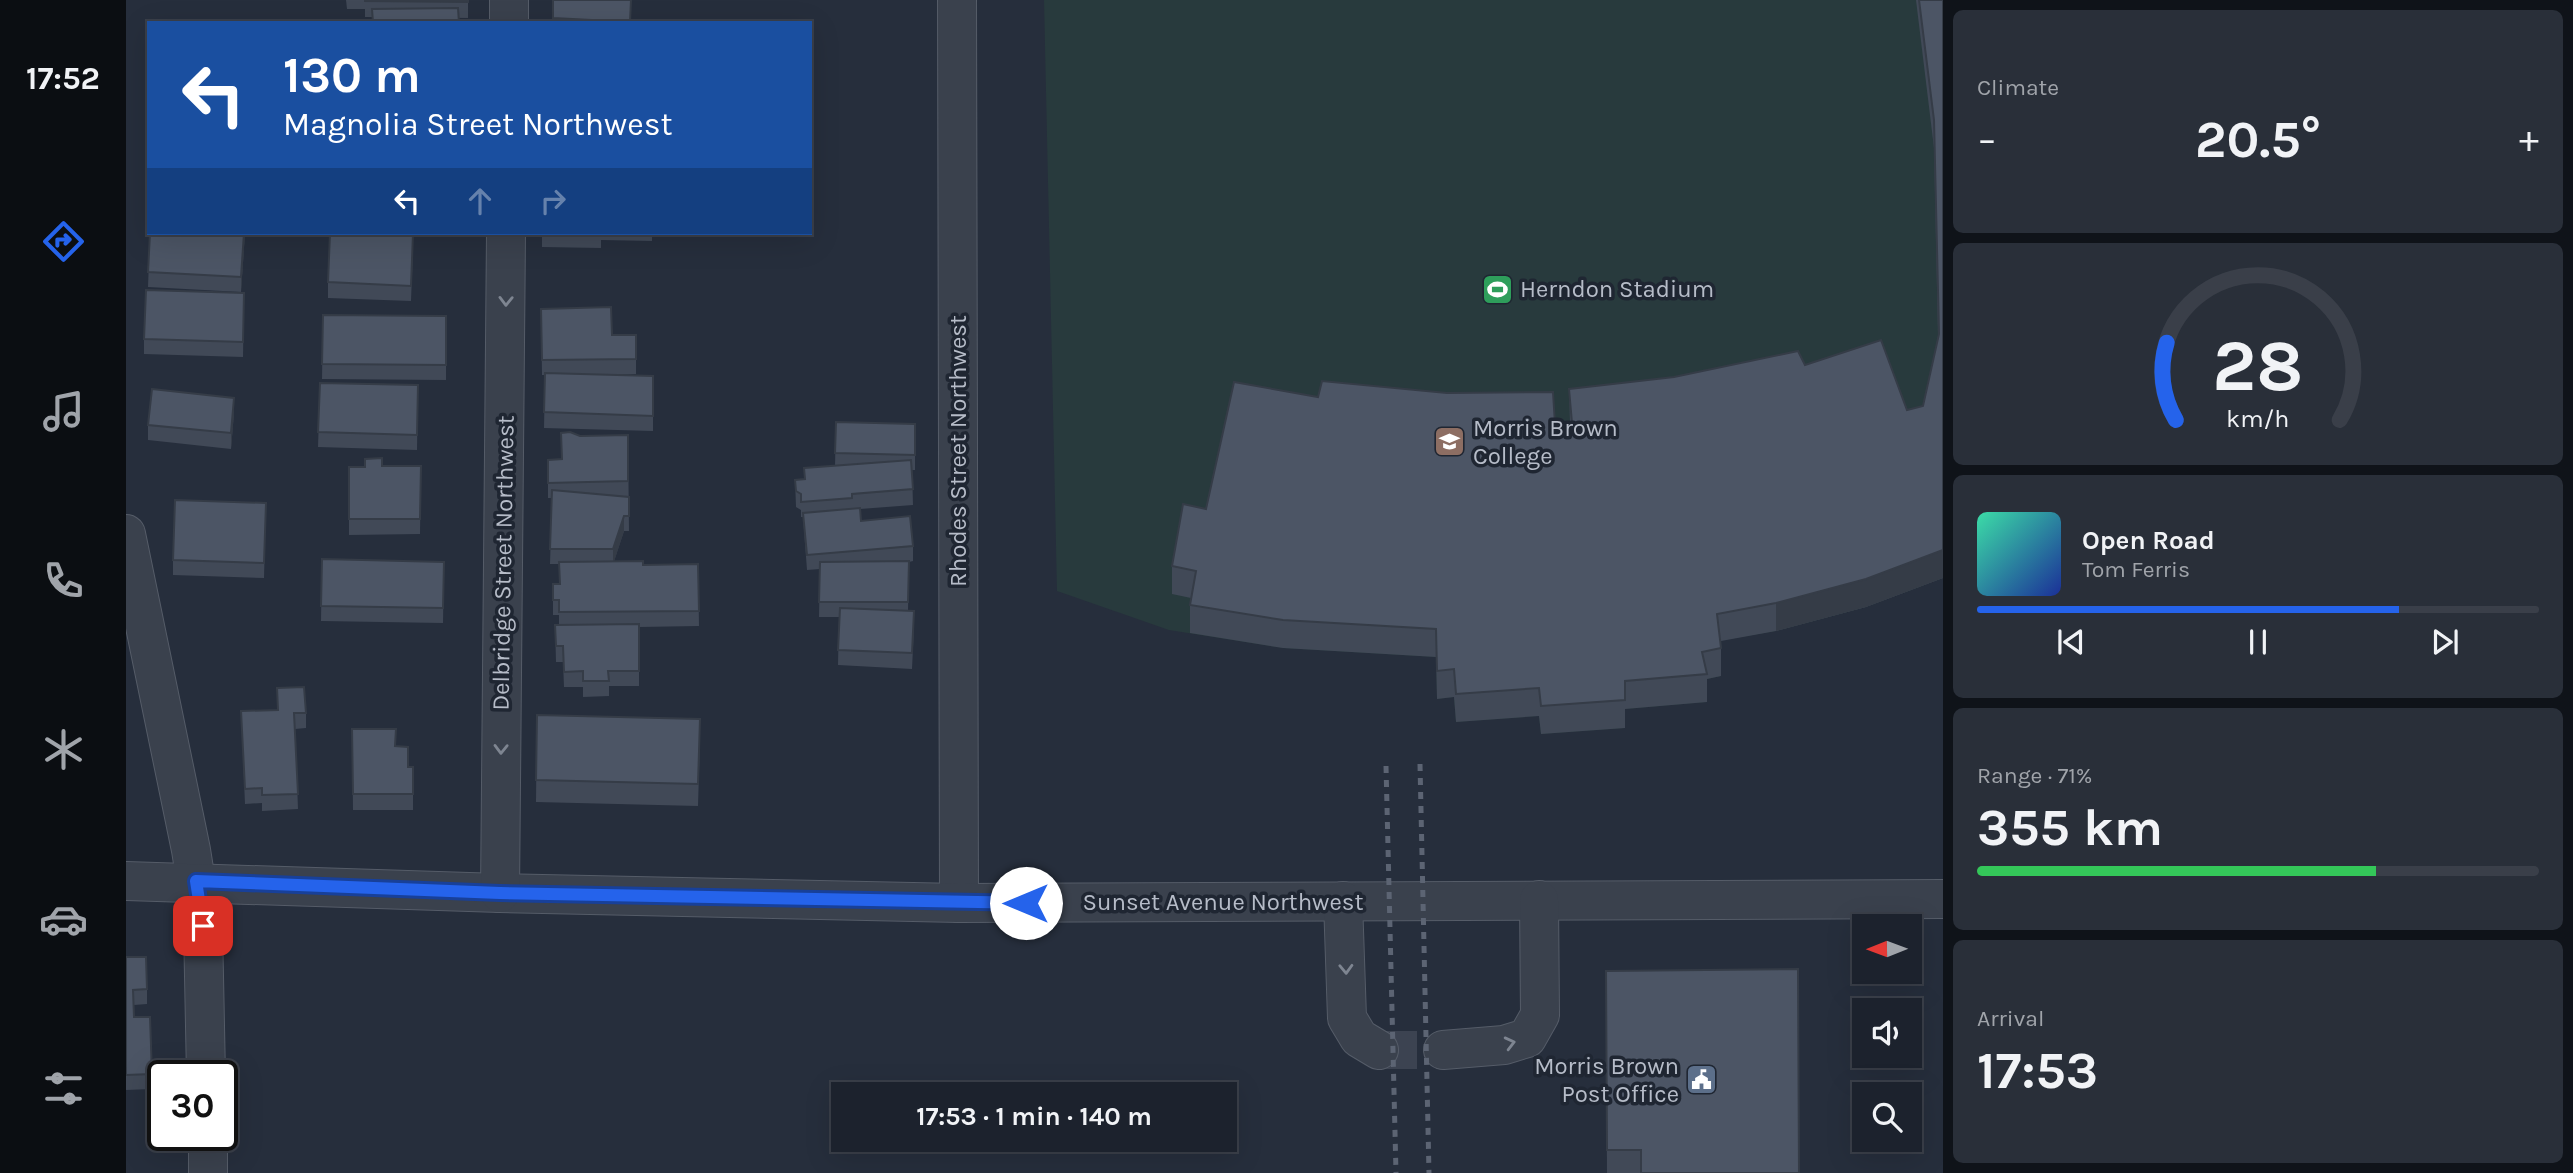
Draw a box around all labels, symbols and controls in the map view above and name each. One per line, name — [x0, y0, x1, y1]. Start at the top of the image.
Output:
text: 130 m — [283, 47, 421, 104]
icon: left — [168, 49, 259, 140]
text: 17:52 — [26, 60, 100, 97]
text: Climate — [1977, 74, 2059, 101]
text: Magnolia Street Northwest — [283, 106, 673, 143]
text: 20.5° — [2195, 109, 2321, 170]
text: − — [1977, 117, 1997, 162]
text: + — [2519, 117, 2539, 162]
icon: left — [388, 182, 426, 220]
icon: ahead — [461, 182, 499, 220]
icon: right — [534, 182, 572, 220]
icon: directions — [39, 217, 88, 266]
sports icon: Herndon Stadium — [1480, 272, 1514, 306]
place label: Herndon Stadium — [1520, 275, 1714, 303]
one-way arrow — [498, 296, 514, 307]
street label: Rhodes Street Northwest — [944, 315, 972, 587]
text: 28 — [2212, 323, 2304, 408]
icon: music — [39, 387, 88, 436]
text: km/h — [2226, 404, 2290, 433]
place label: Morris Brown College — [1473, 414, 1618, 470]
street label: Delbridge Street Northwest — [486, 415, 520, 711]
school or university icon: Morris Brown College — [1433, 425, 1467, 459]
text: Open Road — [2082, 525, 2215, 556]
icon: phone — [39, 556, 88, 605]
text: Tom Ferris — [2082, 556, 2190, 583]
icon: previous — [2052, 623, 2090, 661]
icon: pause — [2239, 623, 2277, 661]
icon: next — [2426, 623, 2464, 661]
icon: climate — [39, 725, 88, 774]
one-way arrow — [493, 744, 509, 755]
text: Range · 71% — [1977, 762, 2093, 789]
text: 355 km — [1977, 797, 2163, 858]
position arrow — [989, 866, 1063, 940]
street label: Sunset Avenue Northwest — [1083, 888, 1363, 916]
icon: car — [39, 895, 88, 944]
pin — [173, 896, 233, 956]
icon: arrive — [184, 907, 222, 945]
north arrow — [1852, 914, 1922, 984]
map controls — [1852, 914, 1922, 1152]
one-way arrow — [1338, 964, 1353, 975]
button: sound — [1852, 998, 1922, 1068]
text: Arrival — [1977, 1005, 2044, 1032]
one-way arrow — [1504, 1036, 1516, 1051]
text: 17:53 — [1977, 1040, 2098, 1101]
place label: Morris Brown Post Office — [1534, 1052, 1679, 1108]
speed limit sign: 30 — [147, 1060, 238, 1151]
public building icon: Morris Brown Post Office — [1685, 1063, 1719, 1097]
icon: filters — [39, 1064, 88, 1113]
button: search — [1852, 1082, 1922, 1152]
text: 17:53 · 1 min · 140 m — [916, 1101, 1152, 1132]

